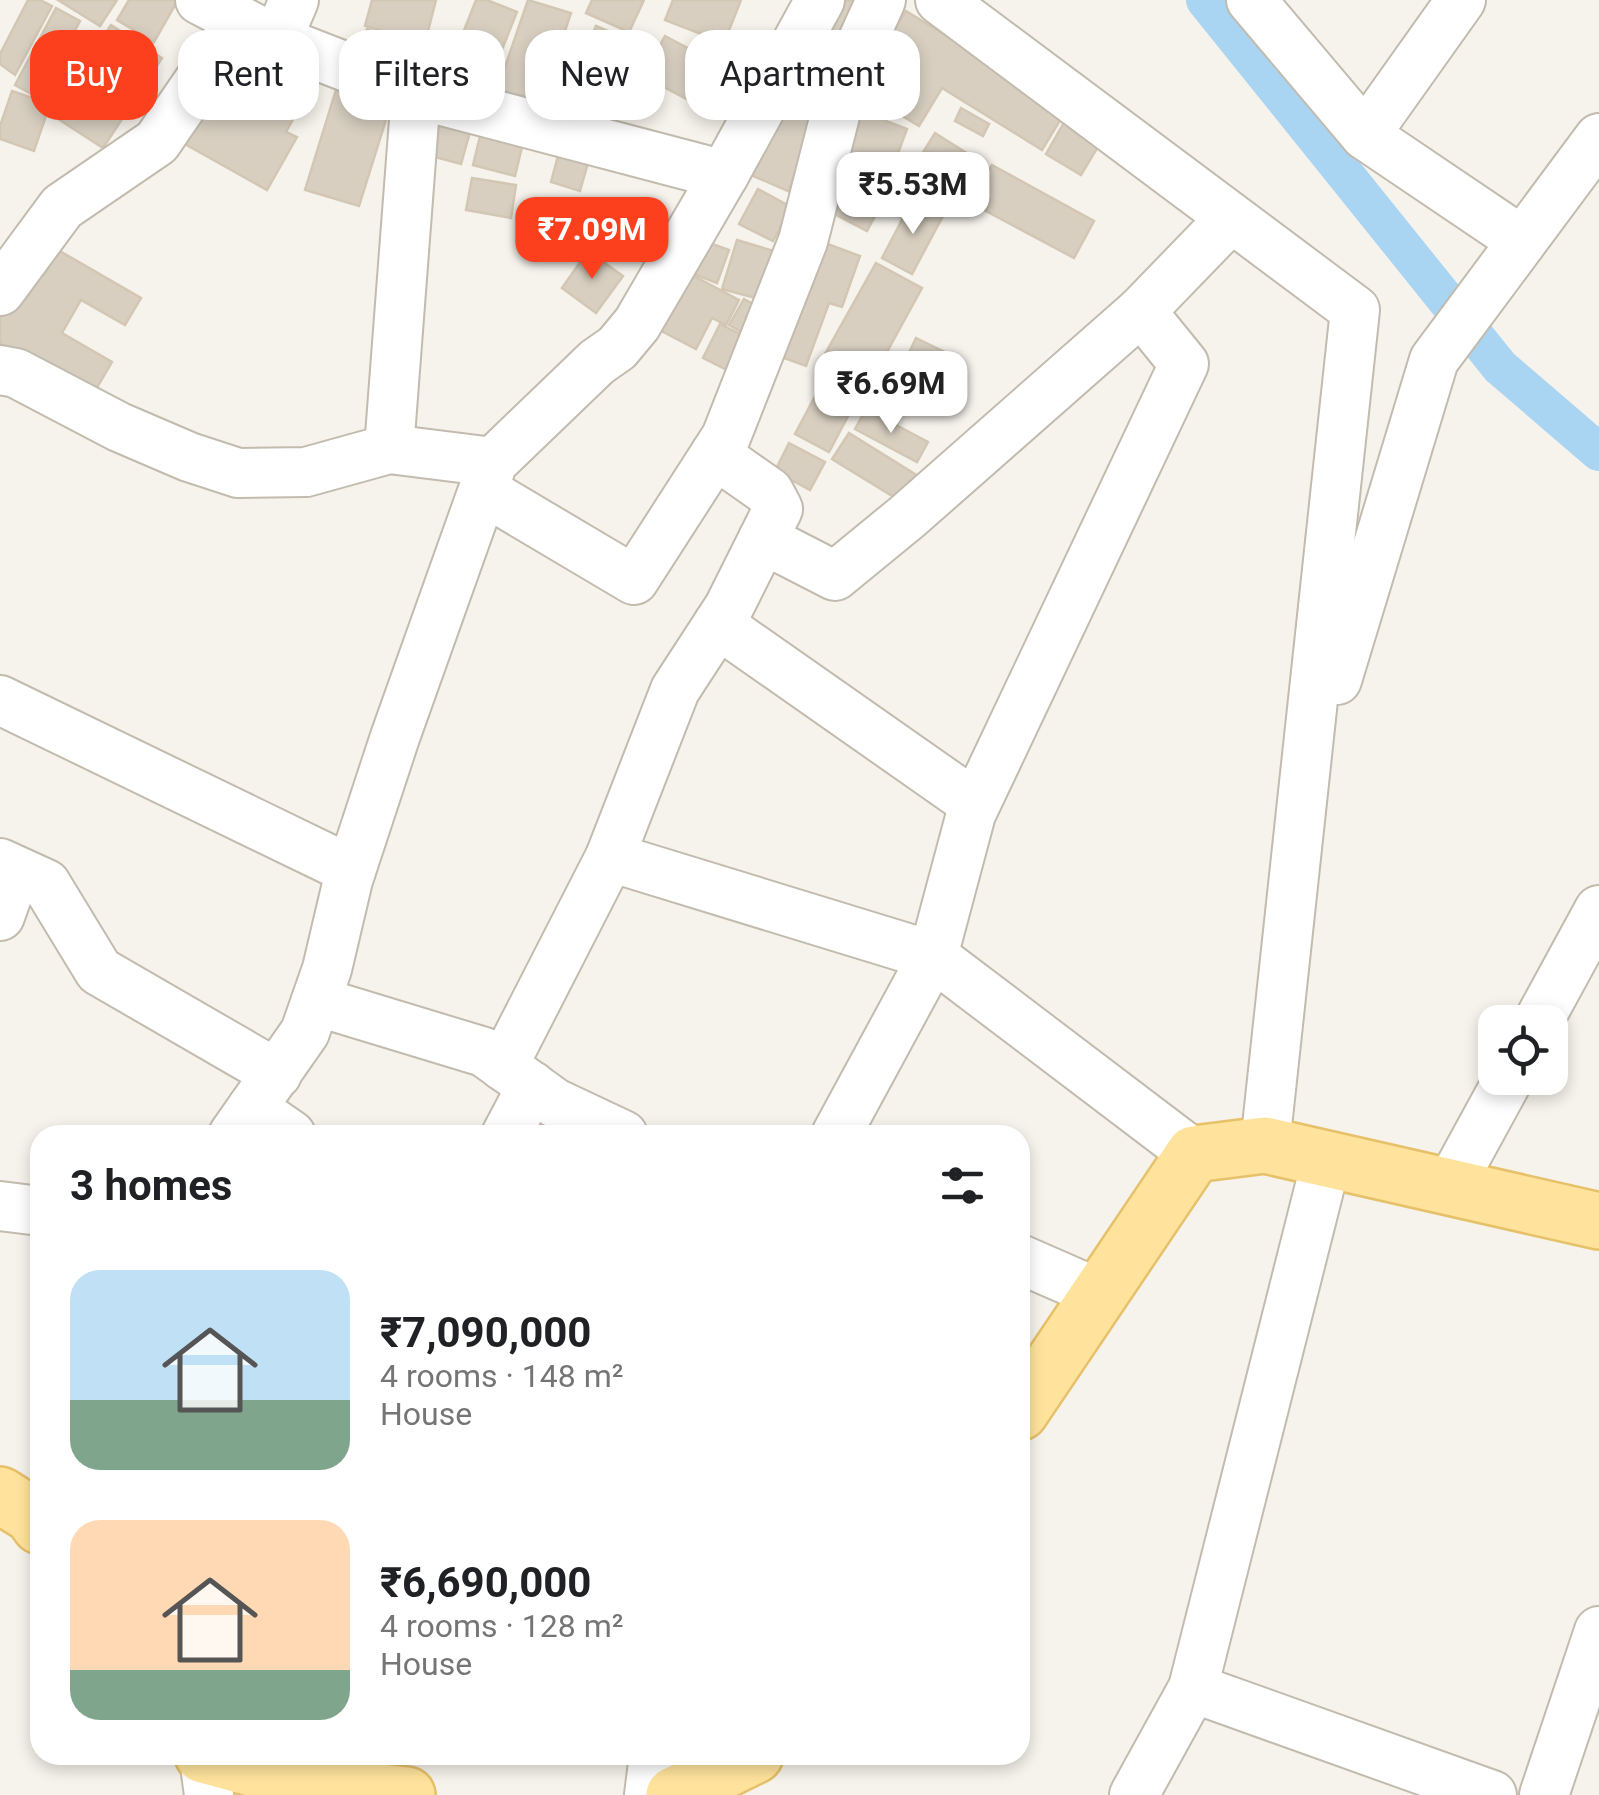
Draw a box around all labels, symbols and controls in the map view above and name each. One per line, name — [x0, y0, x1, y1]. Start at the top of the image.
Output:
chip: Buy — [30, 30, 158, 120]
chip: Rent — [178, 30, 319, 120]
chip: Filters — [339, 30, 505, 120]
chip: New — [525, 30, 665, 120]
chip: Apartment — [685, 30, 920, 120]
pin: ₹5.53M — [832, 152, 994, 237]
text: ₹5.53M — [858, 165, 968, 203]
pin: ₹7.09M — [511, 197, 673, 282]
text: ₹7.09M — [537, 210, 647, 248]
pin: ₹6.69M — [810, 351, 972, 436]
text: ₹6.69M — [836, 364, 946, 402]
map controls — [1478, 1005, 1568, 1095]
button: locate — [1478, 1005, 1568, 1095]
icon: filters — [935, 1158, 990, 1213]
text: 3 homes — [70, 1161, 232, 1210]
text: ₹7,090,000 — [380, 1308, 591, 1357]
icon: home — [150, 1310, 270, 1430]
text: 4 rooms · 148 m² — [380, 1357, 623, 1395]
text: House — [380, 1395, 472, 1433]
text: ₹6,690,000 — [380, 1558, 591, 1607]
icon: home — [150, 1560, 270, 1680]
text: 4 rooms · 128 m² — [380, 1607, 623, 1645]
text: House — [380, 1645, 472, 1683]

